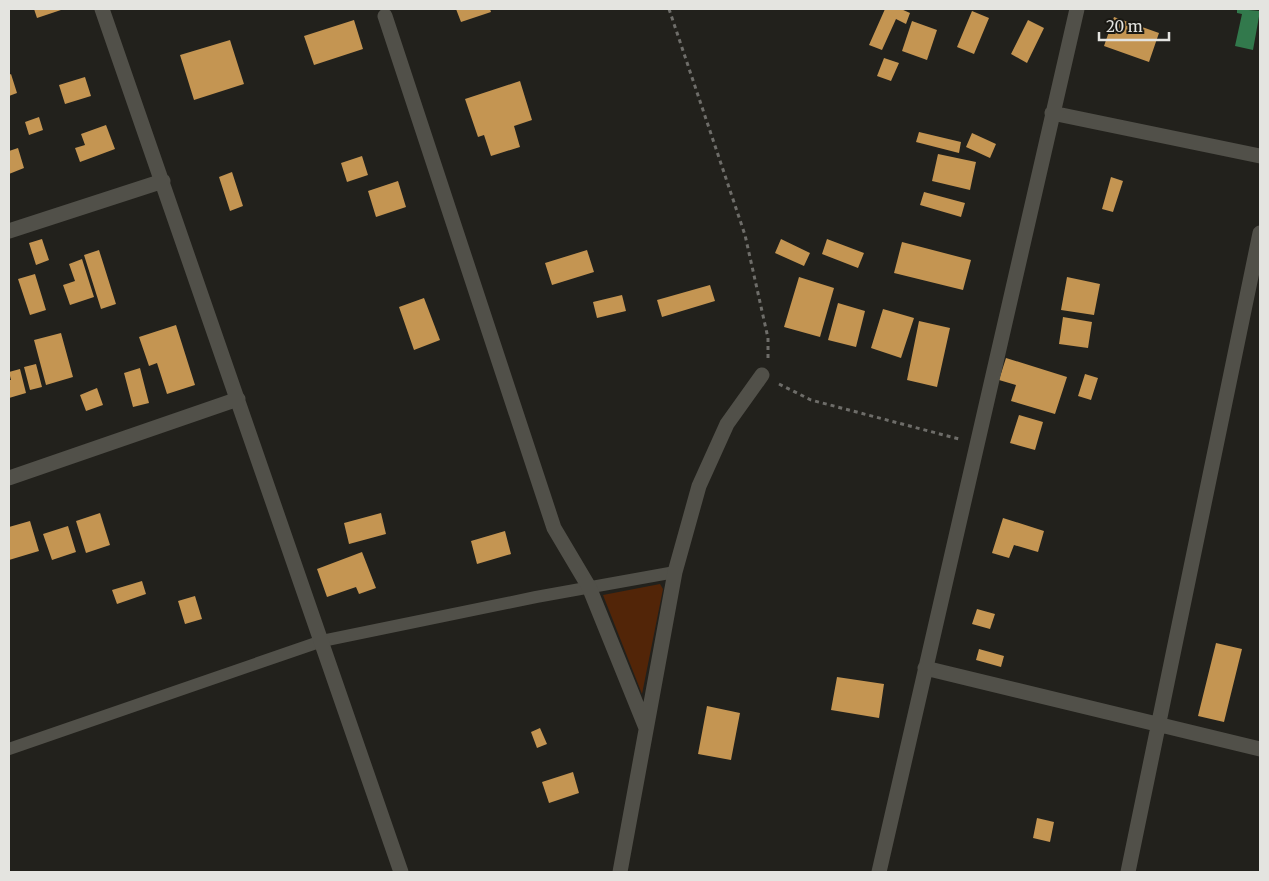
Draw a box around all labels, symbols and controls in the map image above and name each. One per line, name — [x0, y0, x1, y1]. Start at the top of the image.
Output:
scale bar — [1099, 10, 1169, 42]
text: 20 m — [1106, 17, 1143, 36]

